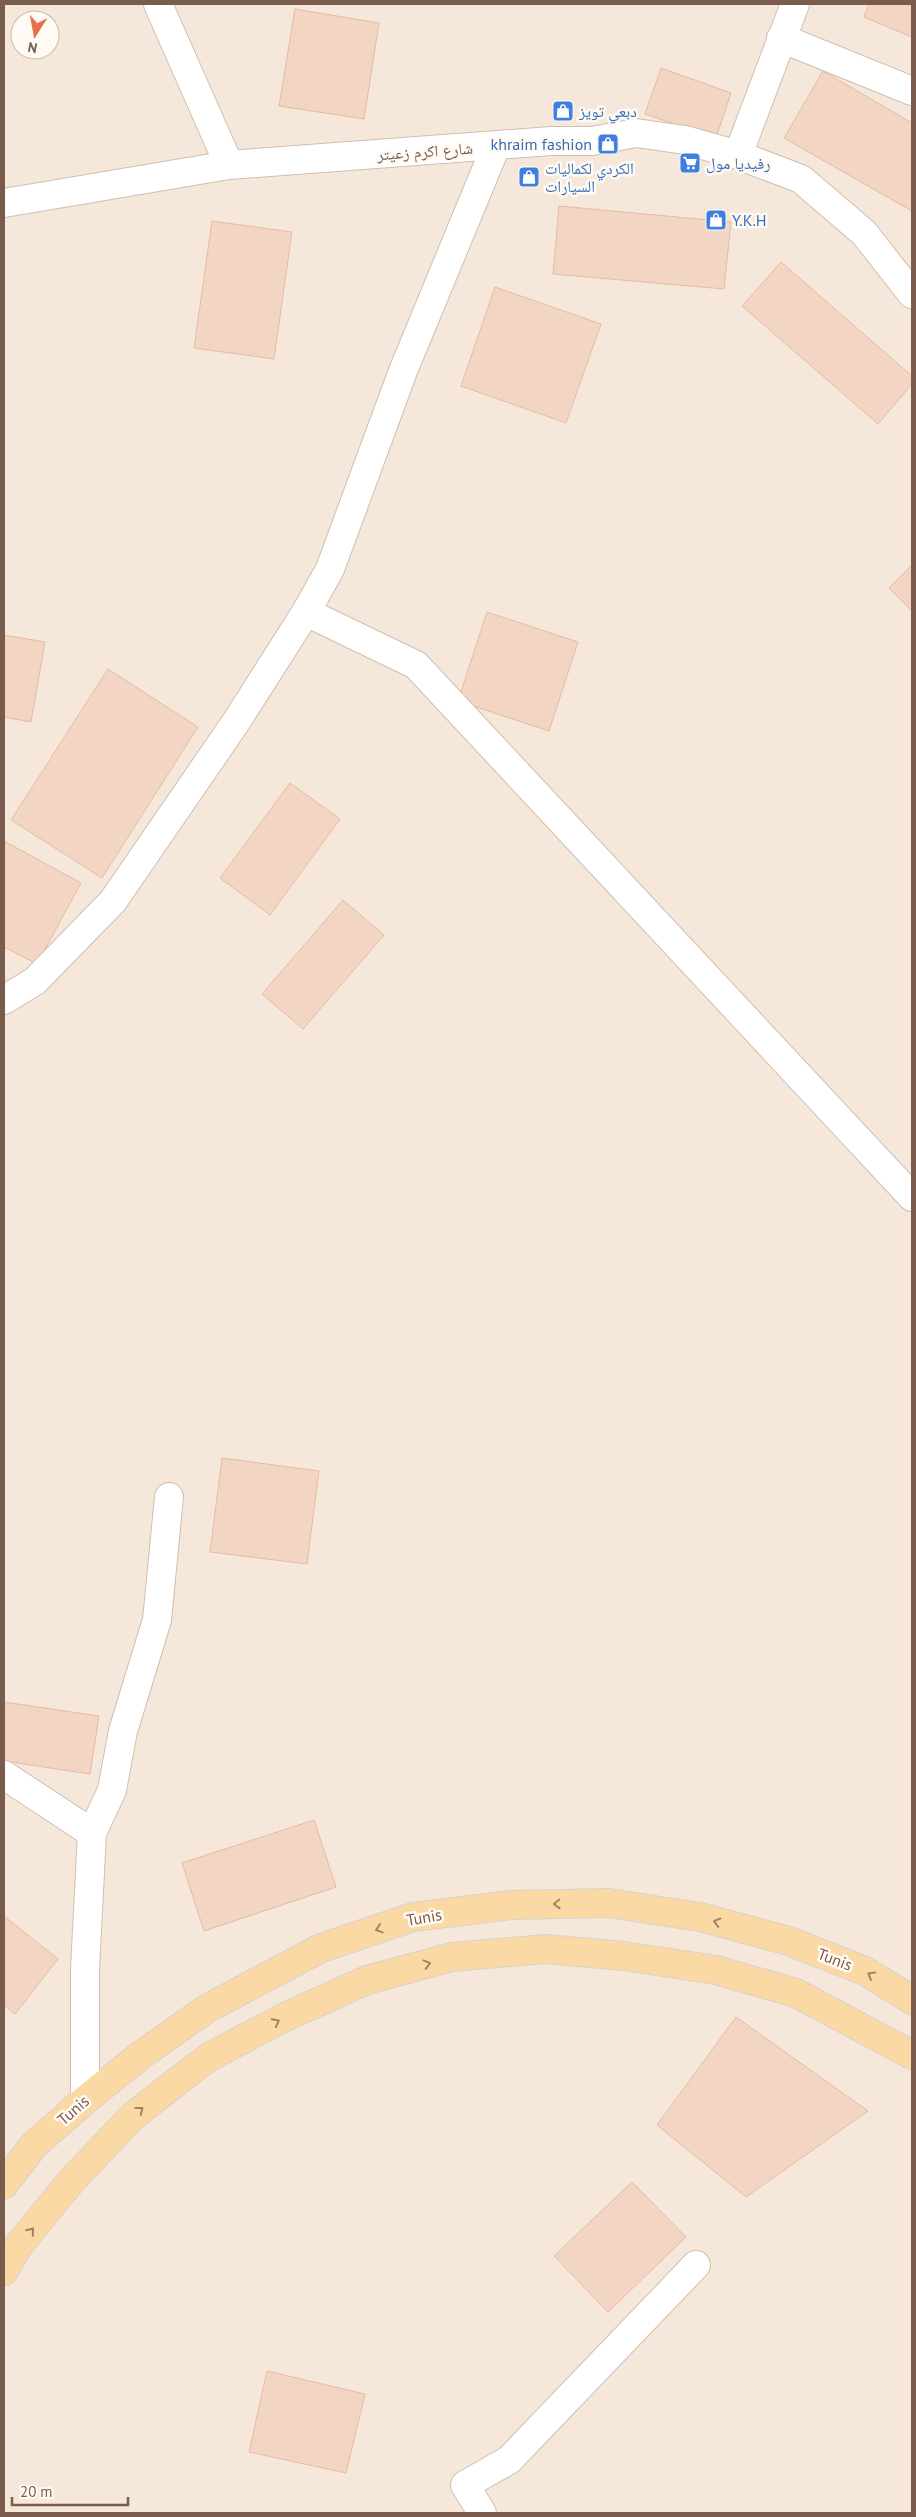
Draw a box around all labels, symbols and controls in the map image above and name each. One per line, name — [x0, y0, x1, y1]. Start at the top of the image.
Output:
north arrow — [10, 10, 60, 60]
text: N — [26, 38, 39, 57]
shop icon: دبعي تويز — [551, 99, 575, 123]
place label: دبعي تويز — [578, 101, 637, 124]
shop icon: khraim fashion — [596, 132, 620, 156]
place label: khraim fashion — [491, 134, 592, 154]
street label: شارع اكرم زعيتر — [375, 138, 474, 165]
supermarket icon: رفيديا مول — [678, 151, 702, 175]
place label: رفيديا مول — [706, 153, 770, 174]
place label: الكردي لكماليات السيارات — [545, 158, 634, 196]
shop icon: الكردي لكماليات السيارات — [517, 165, 541, 189]
shop icon: Y.K.H — [704, 208, 728, 232]
place label: Y.K.H — [732, 210, 767, 230]
one-way arrow — [552, 1899, 560, 1909]
street label: Tunis — [405, 1904, 444, 1930]
one-way arrow — [713, 1917, 722, 1928]
one-way arrow — [376, 1923, 384, 1933]
street label: Tunis — [815, 1943, 855, 1975]
one-way arrow — [422, 1959, 431, 1970]
one-way arrow — [867, 1971, 876, 1981]
one-way arrow — [270, 2018, 279, 2028]
street label: Tunis — [53, 2091, 93, 2129]
one-way arrow — [134, 2108, 143, 2116]
one-way arrow — [26, 2227, 35, 2236]
scale bar — [12, 2474, 129, 2506]
text: 20 m — [20, 2482, 53, 2501]

